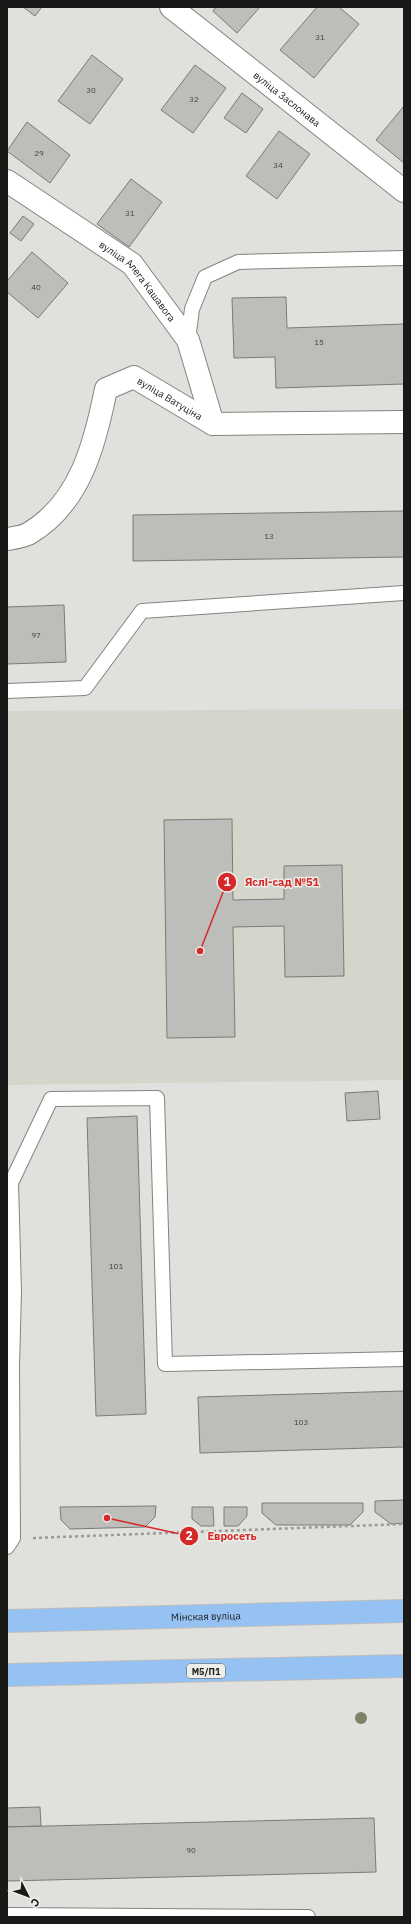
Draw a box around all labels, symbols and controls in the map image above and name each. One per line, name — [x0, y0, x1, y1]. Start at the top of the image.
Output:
house number: 31 — [315, 32, 325, 42]
street label: вуліца Заслонава — [251, 68, 324, 130]
house number: 30 — [86, 85, 96, 95]
house number: 32 — [189, 94, 199, 104]
house number: 29 — [34, 148, 44, 158]
house number: 34 — [273, 160, 283, 170]
house number: 31 — [125, 208, 135, 218]
street label: вуліца Алега Кашавога — [97, 238, 179, 325]
house number: 40 — [31, 282, 41, 292]
house number: 15 — [314, 337, 324, 347]
street label: вуліца Ватуціна — [135, 374, 205, 423]
house number: 13 — [264, 531, 274, 541]
house number: 97 — [31, 630, 41, 640]
callout: Яслі-сад №51 — [217, 870, 327, 893]
text: 1 — [223, 874, 231, 889]
text: Яслі-сад №51 — [245, 875, 320, 889]
house number: 101 — [109, 1261, 123, 1271]
house number: 103 — [294, 1417, 308, 1427]
callout: Евросеть — [179, 1525, 264, 1548]
text: 2 — [185, 1528, 193, 1543]
text: Евросеть — [207, 1529, 257, 1543]
street label: Мінская вуліца — [171, 1609, 242, 1623]
road number: М5/П1 — [187, 1664, 225, 1678]
house number: 90 — [186, 1845, 196, 1855]
north arrow — [8, 1876, 48, 1916]
text: С — [28, 1895, 43, 1910]

